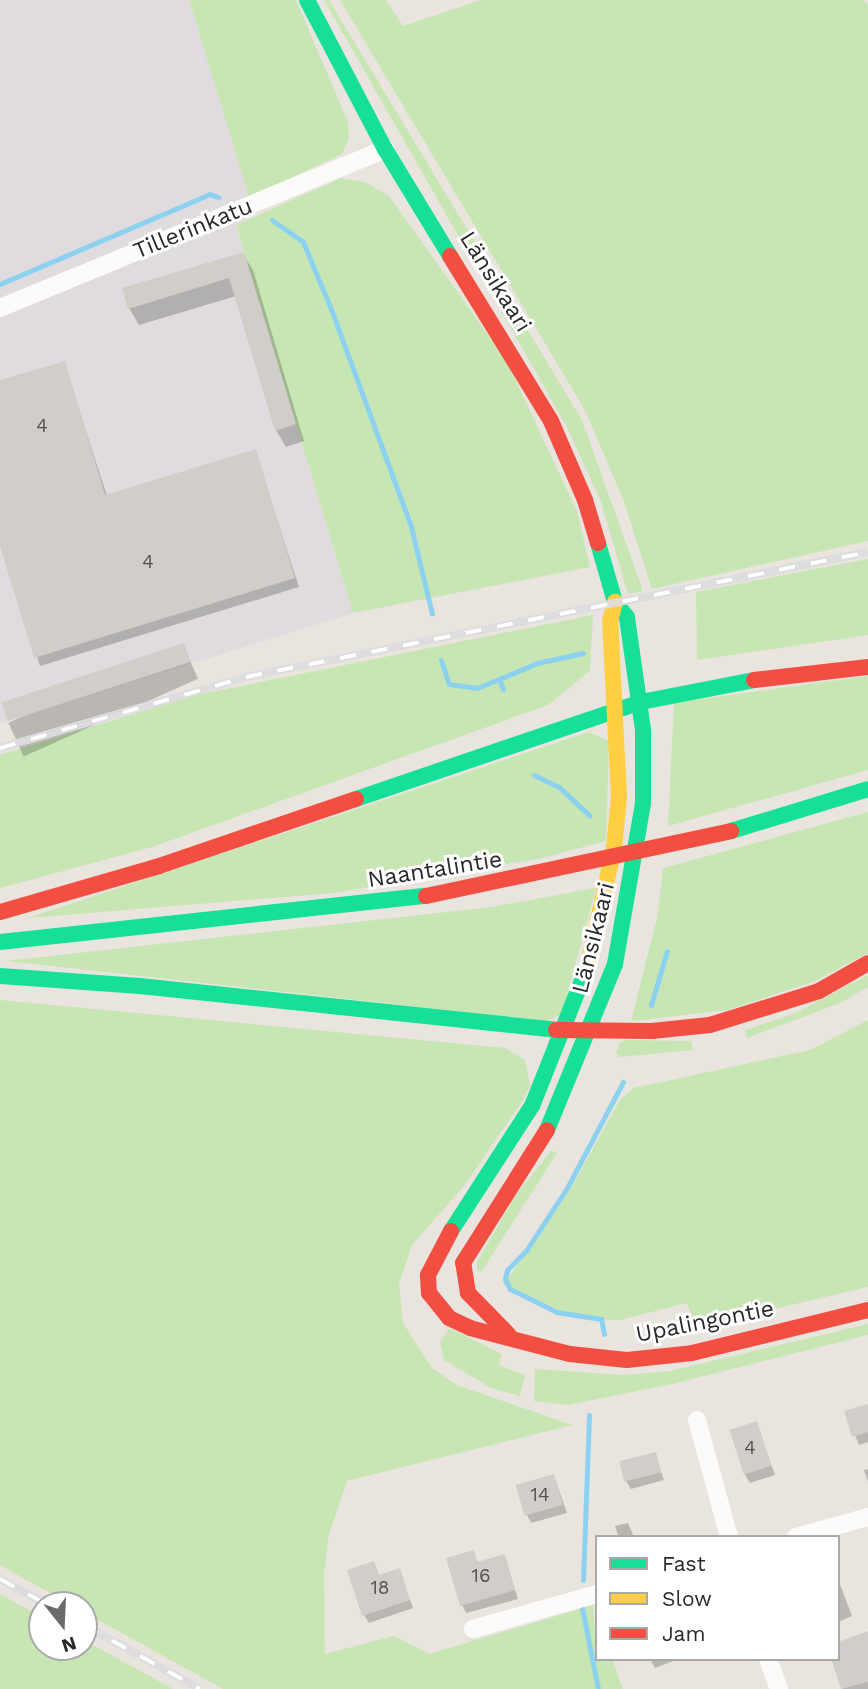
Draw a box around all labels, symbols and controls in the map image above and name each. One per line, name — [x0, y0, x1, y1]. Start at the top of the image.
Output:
street label: Tillerinkatu — [129, 193, 257, 265]
street label: Länsikaari — [453, 227, 537, 337]
house number: 4 — [36, 415, 48, 437]
house number: 4 — [142, 551, 154, 573]
street label: Naantalintie — [366, 846, 504, 894]
street label: Länsikaari — [567, 880, 621, 996]
street label: Upalingontie — [634, 1295, 776, 1349]
house number: 4 — [744, 1437, 756, 1459]
house number: 14 — [530, 1484, 550, 1506]
legend — [595, 1535, 840, 1661]
text: Fast — [662, 1551, 706, 1576]
house number: 16 — [472, 1565, 490, 1587]
house number: 18 — [370, 1577, 390, 1599]
text: Slow — [662, 1586, 712, 1611]
north arrow — [28, 1591, 98, 1661]
text: Jam — [662, 1621, 705, 1646]
text: N — [59, 1631, 79, 1658]

